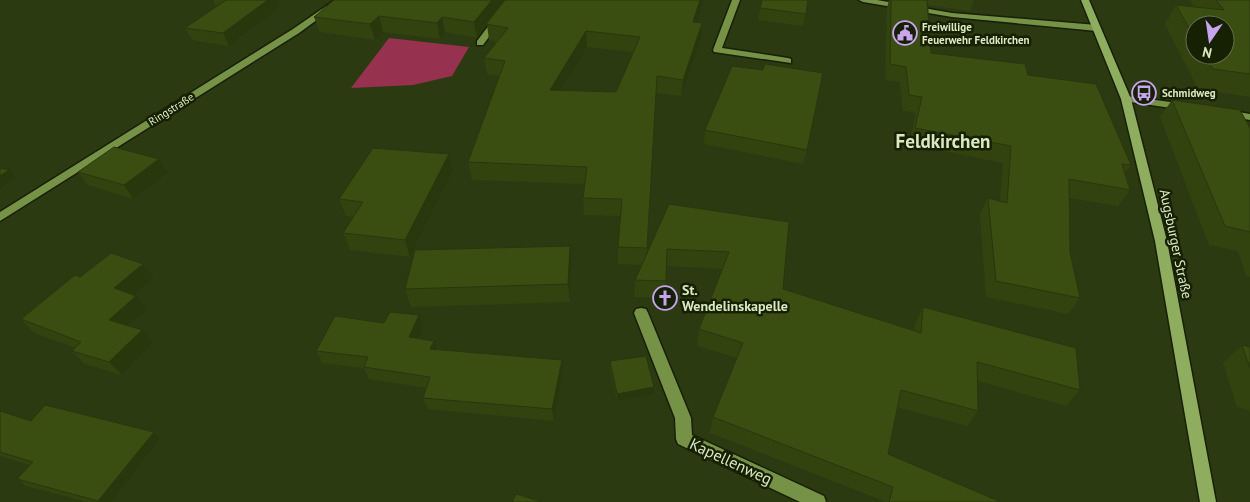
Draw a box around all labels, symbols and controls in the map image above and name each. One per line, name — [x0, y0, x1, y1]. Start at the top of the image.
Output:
north arrow — [1185, 15, 1235, 65]
public building icon: Freiwillige Feuerwehr Feldkirchen — [892, 20, 918, 46]
place label: Freiwillige Feuerwehr Feldkirchen — [922, 20, 1030, 47]
text: N — [1201, 43, 1214, 62]
bus stop icon: Schmidweg — [1131, 80, 1157, 106]
place label: Schmidweg — [1162, 86, 1216, 100]
street label: Ringstraße — [146, 89, 197, 128]
district label: Feldkirchen — [896, 129, 990, 153]
street label: Augsburger Straße — [1156, 188, 1196, 300]
place label: St. Wendelinskapelle — [682, 281, 788, 315]
church icon: St. Wendelinskapelle — [652, 285, 678, 311]
street label: Kapellenweg — [687, 433, 775, 489]

